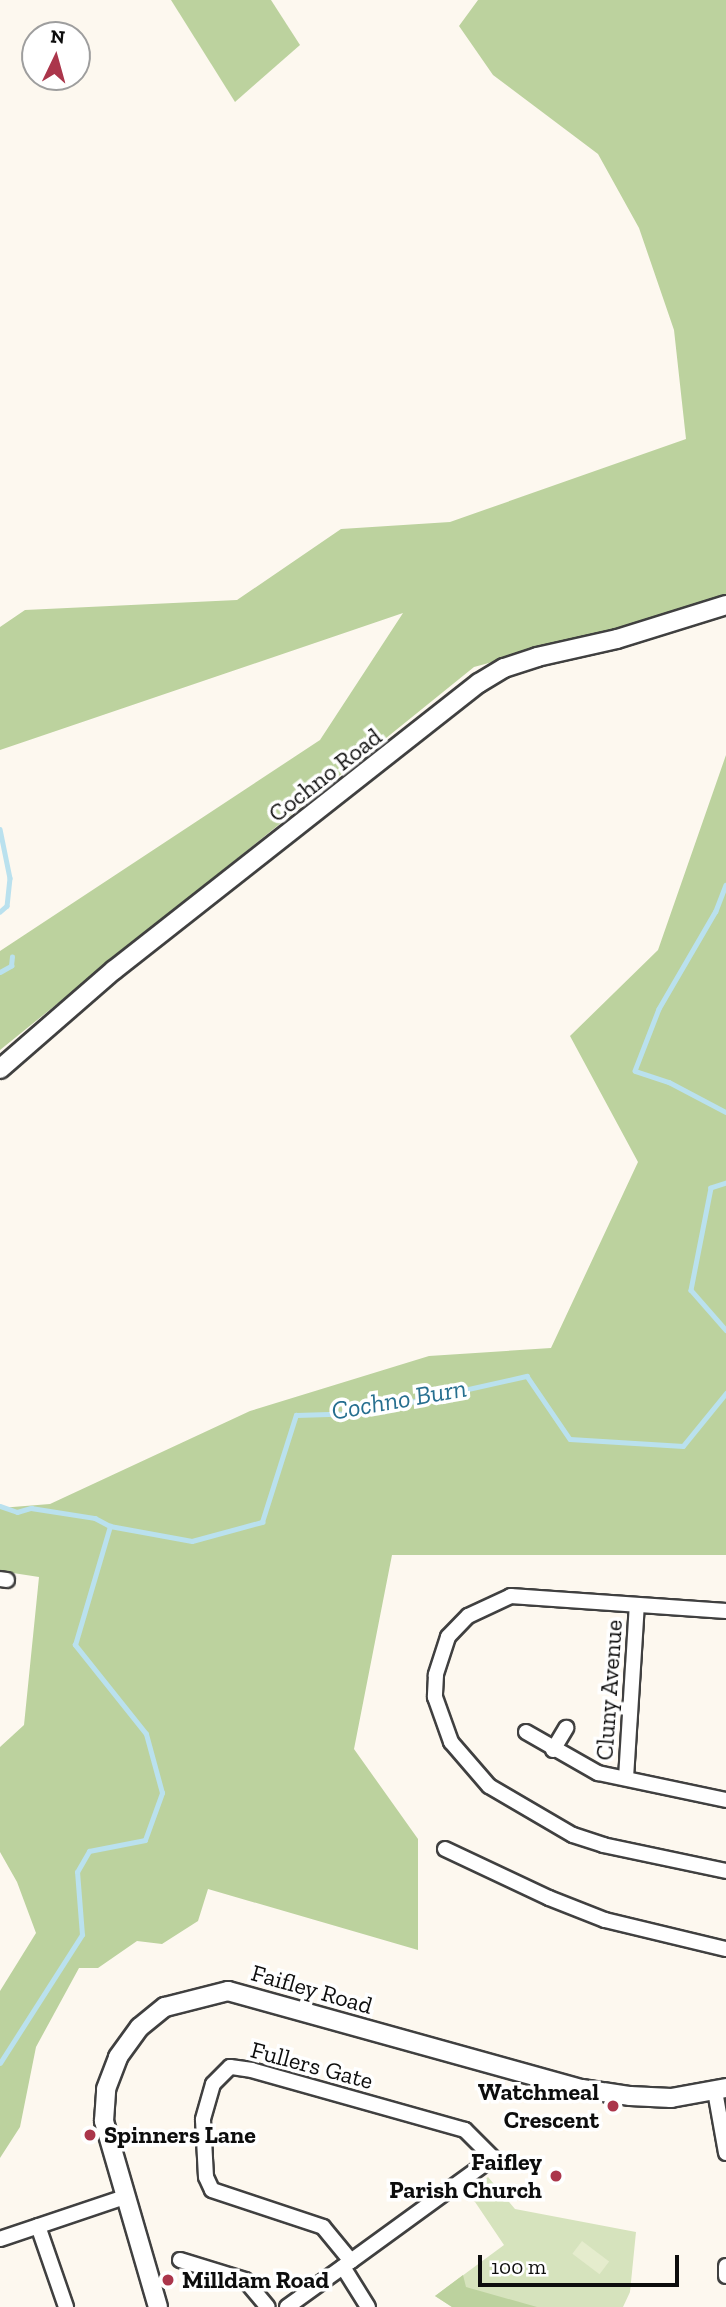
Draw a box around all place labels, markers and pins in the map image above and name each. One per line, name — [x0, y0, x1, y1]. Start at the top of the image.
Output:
place label: Watchmeal Crescent — [478, 2078, 599, 2134]
marker: Watchmeal Crescent — [605, 2098, 621, 2114]
place label: Spinners Lane — [104, 2121, 256, 2149]
marker: Spinners Lane — [82, 2127, 98, 2143]
place label: Faifley Parish Church — [389, 2148, 542, 2204]
marker: Faifley Parish Church — [548, 2168, 564, 2184]
place label: Milldam Road — [182, 2266, 329, 2294]
marker: Milldam Road — [160, 2272, 176, 2288]

